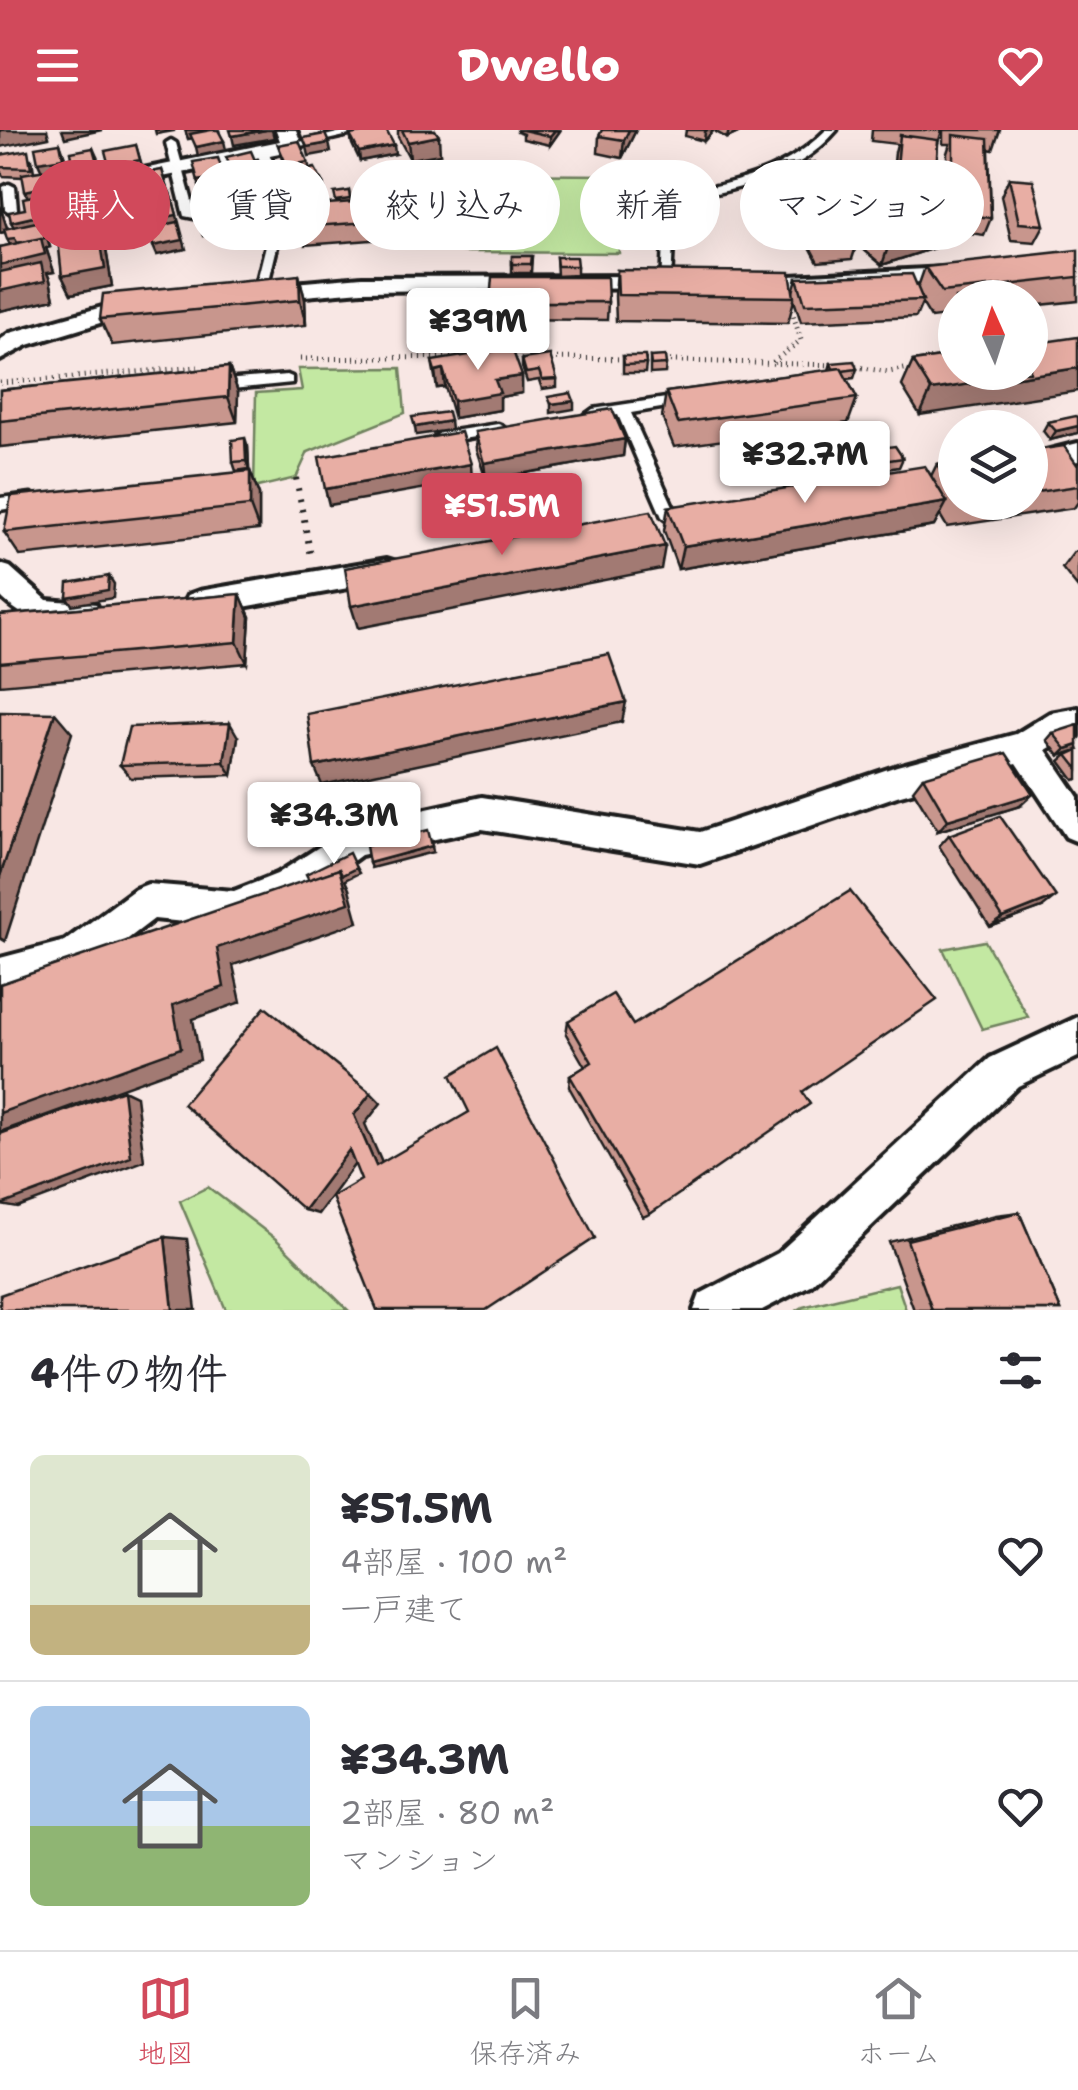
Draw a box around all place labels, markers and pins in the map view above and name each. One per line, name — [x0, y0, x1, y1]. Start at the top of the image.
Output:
pin: ¥39M — [419, 288, 537, 373]
pin: ¥32.7M — [724, 421, 886, 506]
pin: ¥51.5M — [421, 473, 583, 558]
pin: ¥34.3M — [253, 782, 415, 867]

